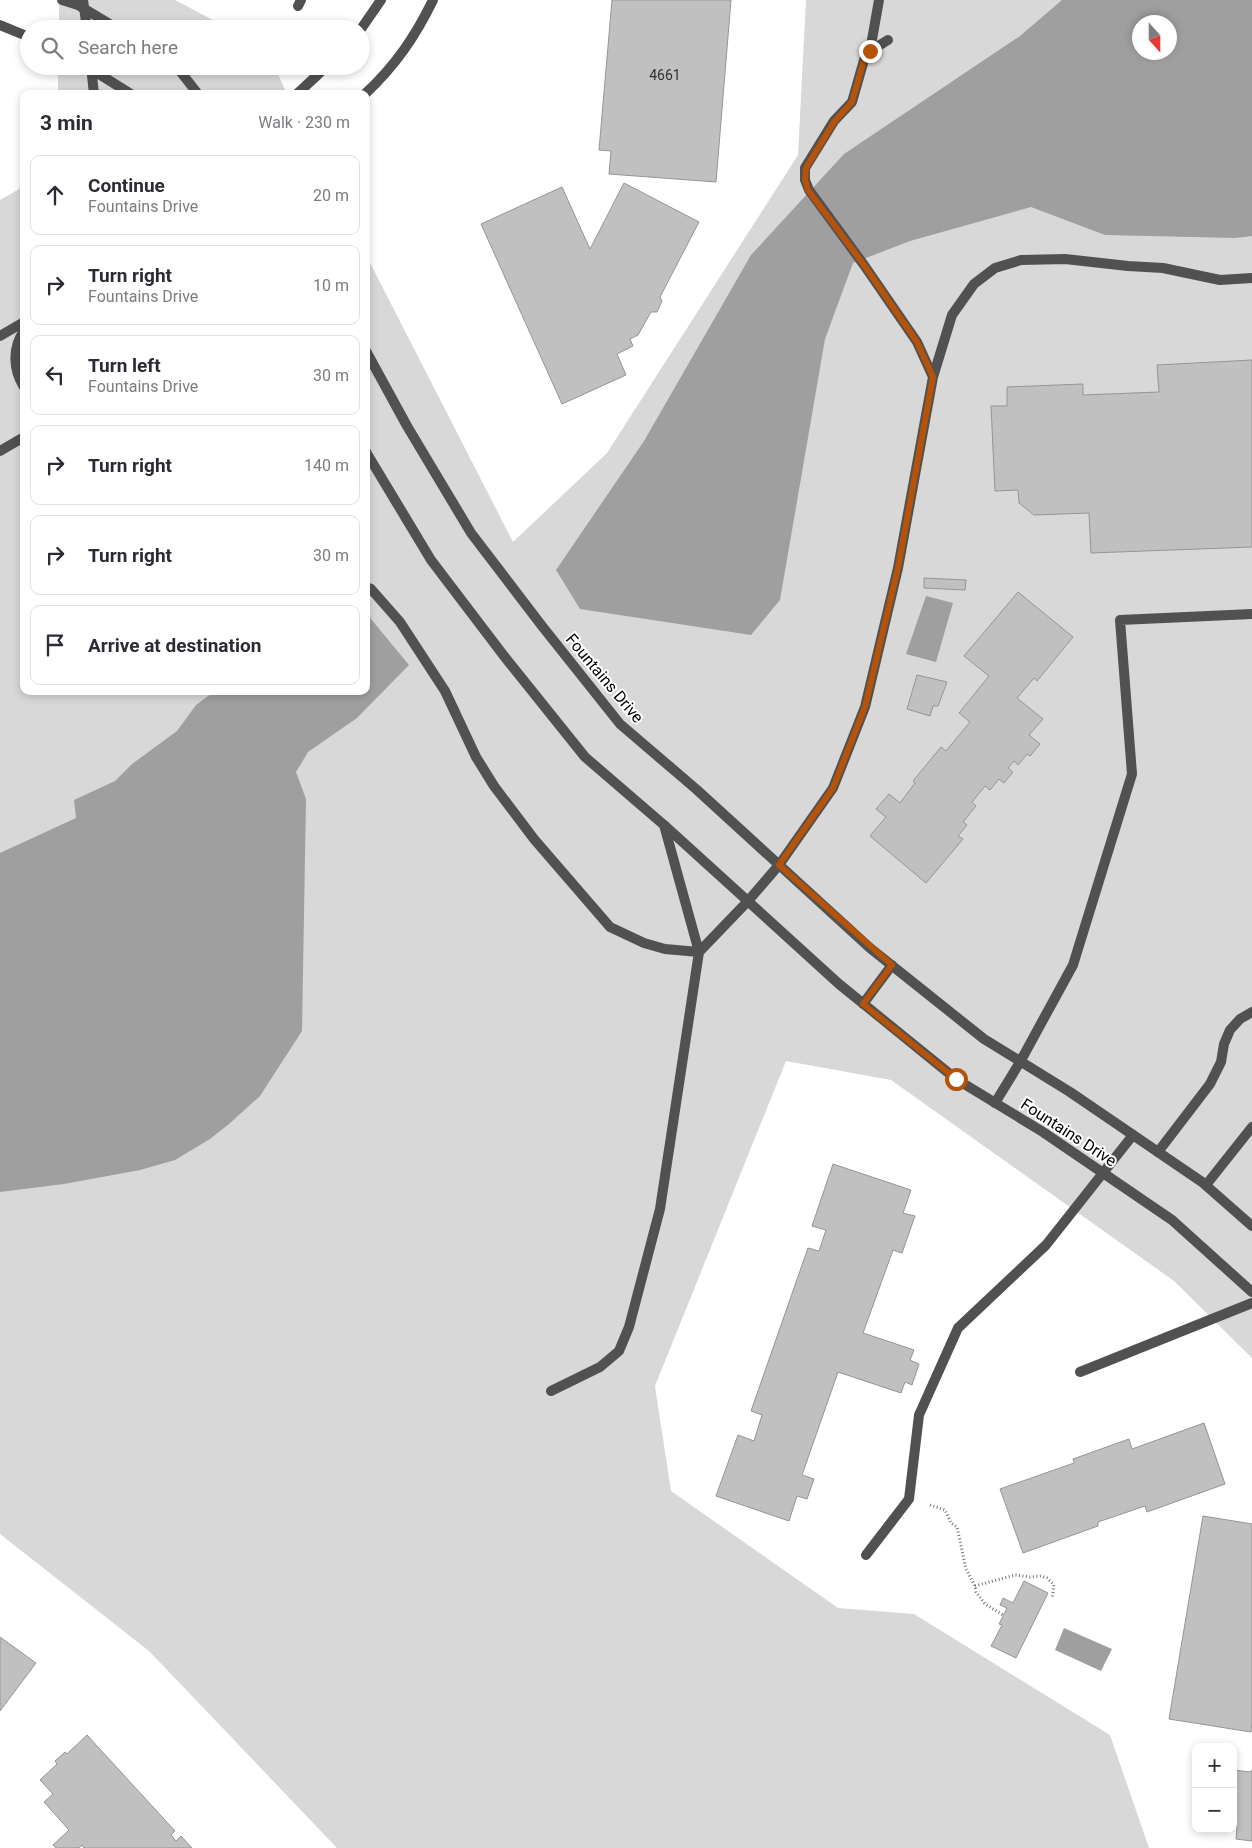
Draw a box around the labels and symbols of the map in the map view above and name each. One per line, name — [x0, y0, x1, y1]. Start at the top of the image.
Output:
north arrow — [1132, 15, 1177, 60]
route end — [859, 40, 882, 63]
house number: 4661 — [649, 67, 681, 83]
street label: Fountains Drive — [562, 630, 647, 727]
route start — [945, 1068, 968, 1091]
street label: Fountains Drive — [1017, 1094, 1120, 1170]

